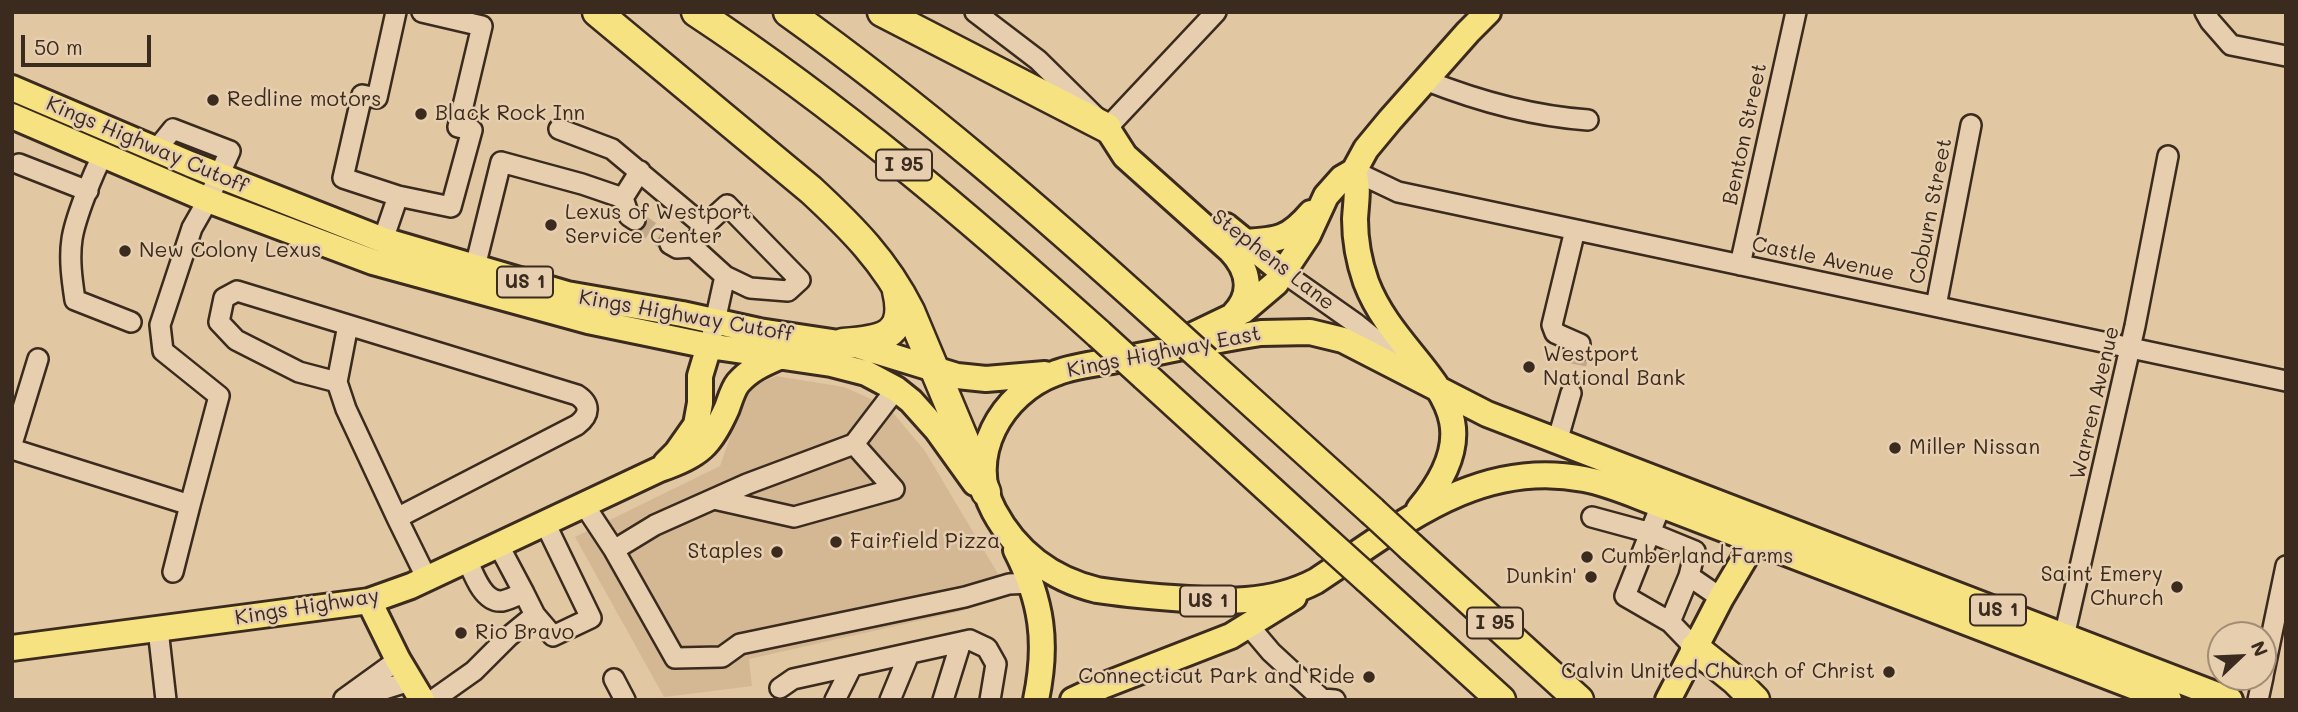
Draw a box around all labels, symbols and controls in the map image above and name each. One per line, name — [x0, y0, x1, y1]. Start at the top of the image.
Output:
scale bar — [24, 21, 154, 65]
text: 50 m — [34, 33, 83, 60]
street label: Benton Street — [1718, 61, 1772, 207]
place label: Redline motors — [227, 87, 381, 113]
street label: Kings Highway Cutoff — [42, 91, 252, 199]
marker: Redline motors — [205, 92, 221, 108]
place label: Black Rock Inn — [435, 101, 585, 127]
marker: Black Rock Inn — [413, 106, 429, 122]
street label: Coburn Street — [1905, 136, 1957, 286]
road number: I 95 — [876, 150, 932, 181]
place label: Lexus of Westport Service Center — [565, 200, 752, 250]
street label: Stephens Lane — [1206, 204, 1340, 316]
marker: Lexus of Westport Service Center — [543, 217, 559, 233]
street label: Castle Avenue — [1749, 232, 1897, 286]
place label: New Colony Lexus — [139, 238, 321, 264]
marker: New Colony Lexus — [117, 243, 133, 259]
road number: US 1 — [497, 266, 553, 298]
street label: Kings Highway Cutoff — [577, 285, 795, 347]
street label: Kings Highway East — [1065, 321, 1263, 383]
street label: Warren Avenue — [2065, 324, 2125, 482]
place label: Westport National Bank — [1543, 342, 1685, 392]
marker: Westport National Bank — [1521, 359, 1537, 375]
place label: Miller Nissan — [1909, 435, 2040, 461]
marker: Miller Nissan — [1887, 440, 1903, 456]
place label: Fairfield Pizza — [850, 529, 1000, 555]
marker: Fairfield Pizza — [828, 534, 844, 550]
place label: Staples — [687, 539, 763, 565]
marker: Staples — [769, 544, 785, 560]
place label: Cumberland Farms — [1601, 544, 1793, 570]
marker: Cumberland Farms — [1579, 549, 1595, 565]
place label: Saint Emery Church — [2041, 562, 2163, 612]
place label: Dunkin' — [1506, 564, 1577, 590]
marker: Dunkin' — [1583, 569, 1599, 585]
marker: Saint Emery Church — [2169, 579, 2185, 595]
street label: Kings Highway — [233, 583, 381, 631]
road number: US 1 — [1180, 586, 1236, 616]
road number: US 1 — [1970, 594, 2026, 625]
road number: I 95 — [1467, 608, 1523, 638]
place label: Rio Bravo — [475, 620, 574, 646]
north arrow — [2207, 621, 2277, 691]
marker: Rio Bravo — [453, 625, 469, 641]
text: N — [2246, 637, 2274, 660]
place label: Calvin United Church of Christ — [1561, 659, 1875, 685]
place label: Connecticut Park and Ride — [1078, 664, 1355, 690]
marker: Calvin United Church of Christ — [1881, 664, 1897, 680]
marker: Connecticut Park and Ride — [1361, 669, 1377, 685]

